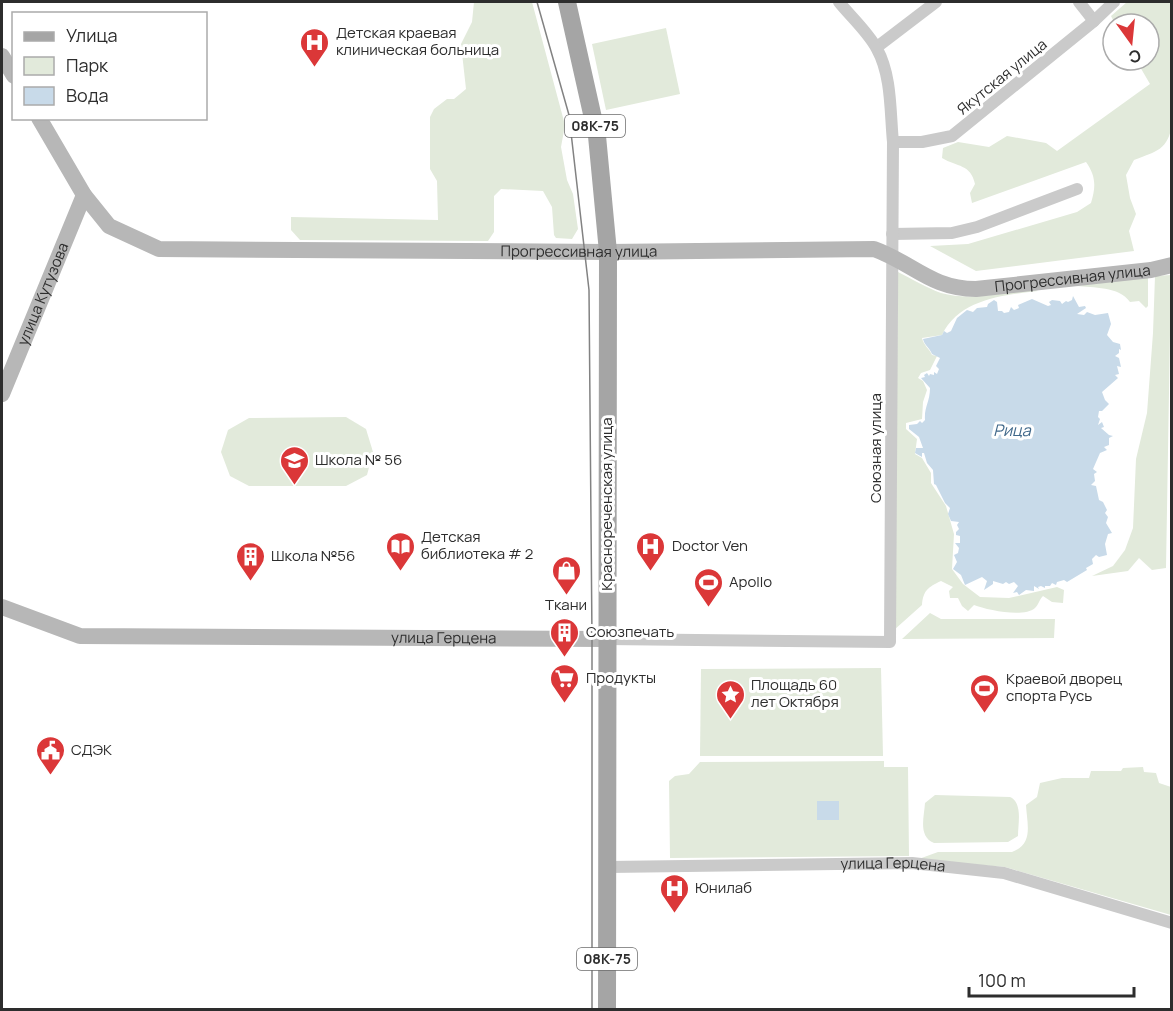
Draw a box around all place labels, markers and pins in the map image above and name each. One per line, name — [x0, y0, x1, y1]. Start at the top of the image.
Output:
place label: Детская краевая клиническая больница — [336, 22, 499, 60]
hospital icon: Детская краевая клиническая больница — [299, 26, 331, 68]
school or university icon: Школа № 56 — [278, 444, 310, 486]
place label: Школа № 56 — [315, 449, 402, 470]
place label: Детская библиотека # 2 — [421, 526, 533, 564]
library icon: Детская библиотека # 2 — [384, 530, 416, 572]
hospital icon: Doctor Ven — [635, 530, 667, 572]
place label: Doctor Ven — [672, 535, 748, 556]
building icon: Школа №56 — [234, 540, 266, 582]
place label: Школа №56 — [271, 545, 355, 566]
shop icon: Ткани — [550, 554, 582, 596]
sports icon: Apollo — [692, 566, 724, 608]
place label: Apollo — [729, 571, 772, 592]
place label: Ткани — [545, 594, 587, 615]
building icon: Союзпечать — [549, 616, 581, 658]
place label: Союзпечать — [586, 621, 674, 642]
supermarket icon: Продукты — [549, 662, 581, 704]
place label: Продукты — [586, 667, 656, 688]
place label: Краевой дворец спорта Русь — [1006, 668, 1123, 706]
sports icon: Краевой дворец спорта Русь — [969, 672, 1001, 714]
place label: Площадь 60 лет Октября — [751, 674, 839, 712]
place icon: Площадь 60 лет Октября — [714, 678, 746, 720]
public building icon: СДЭК — [34, 734, 66, 776]
place label: СДЭК — [71, 739, 112, 760]
hospital icon: Юнилаб — [658, 872, 690, 914]
place label: Юнилаб — [695, 877, 752, 898]

